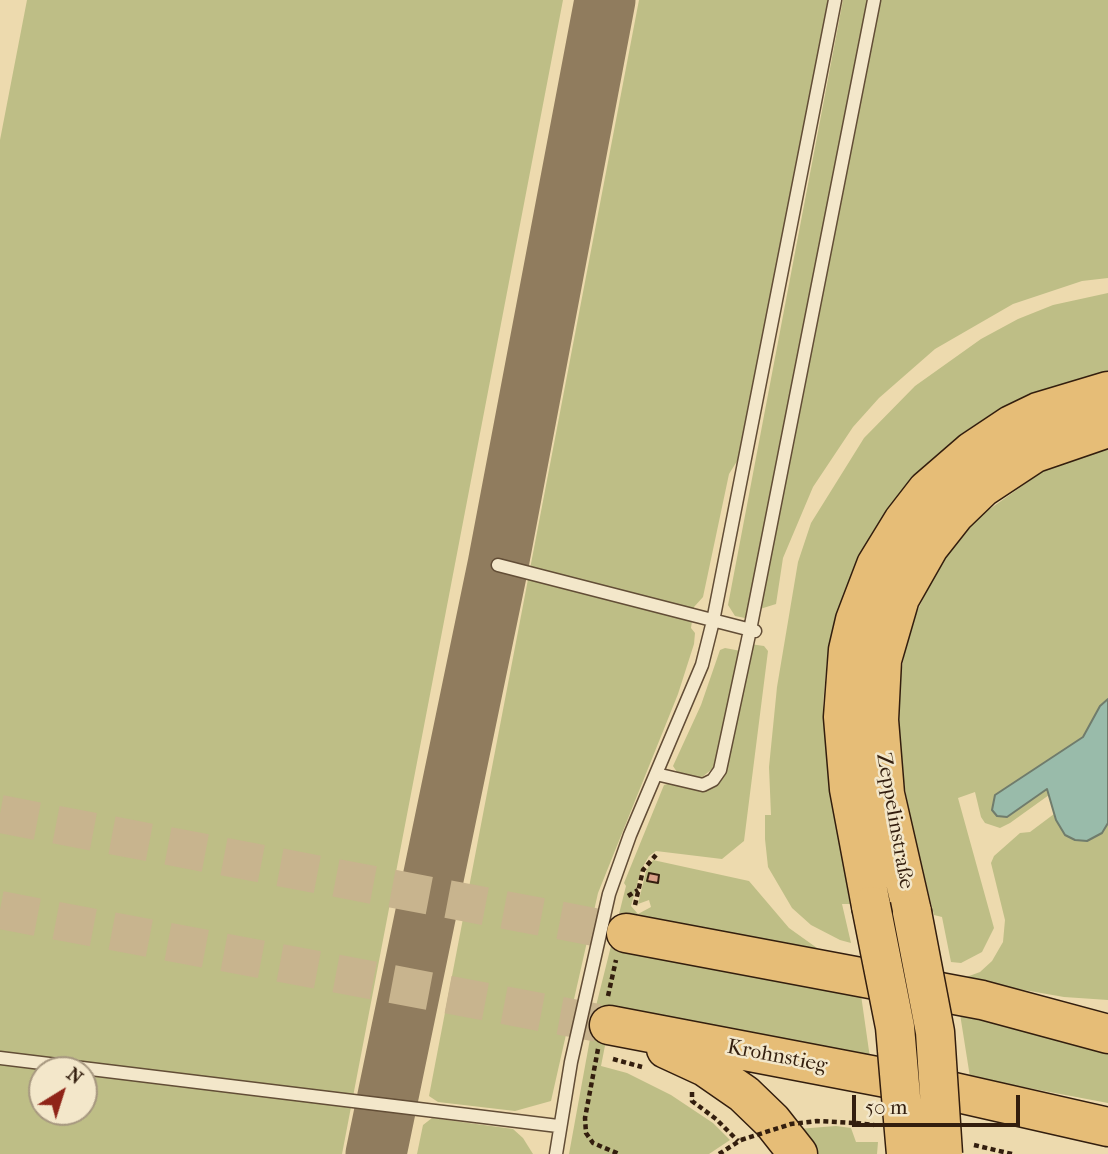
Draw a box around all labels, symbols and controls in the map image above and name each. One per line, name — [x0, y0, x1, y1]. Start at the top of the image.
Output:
street label: Zeppelinstraße — [870, 751, 918, 891]
street label: Krohnstieg — [725, 1035, 829, 1079]
north arrow — [28, 1056, 98, 1126]
text: N — [62, 1063, 87, 1089]
scale bar — [856, 1080, 1024, 1124]
text: 50 m — [865, 1095, 908, 1119]

